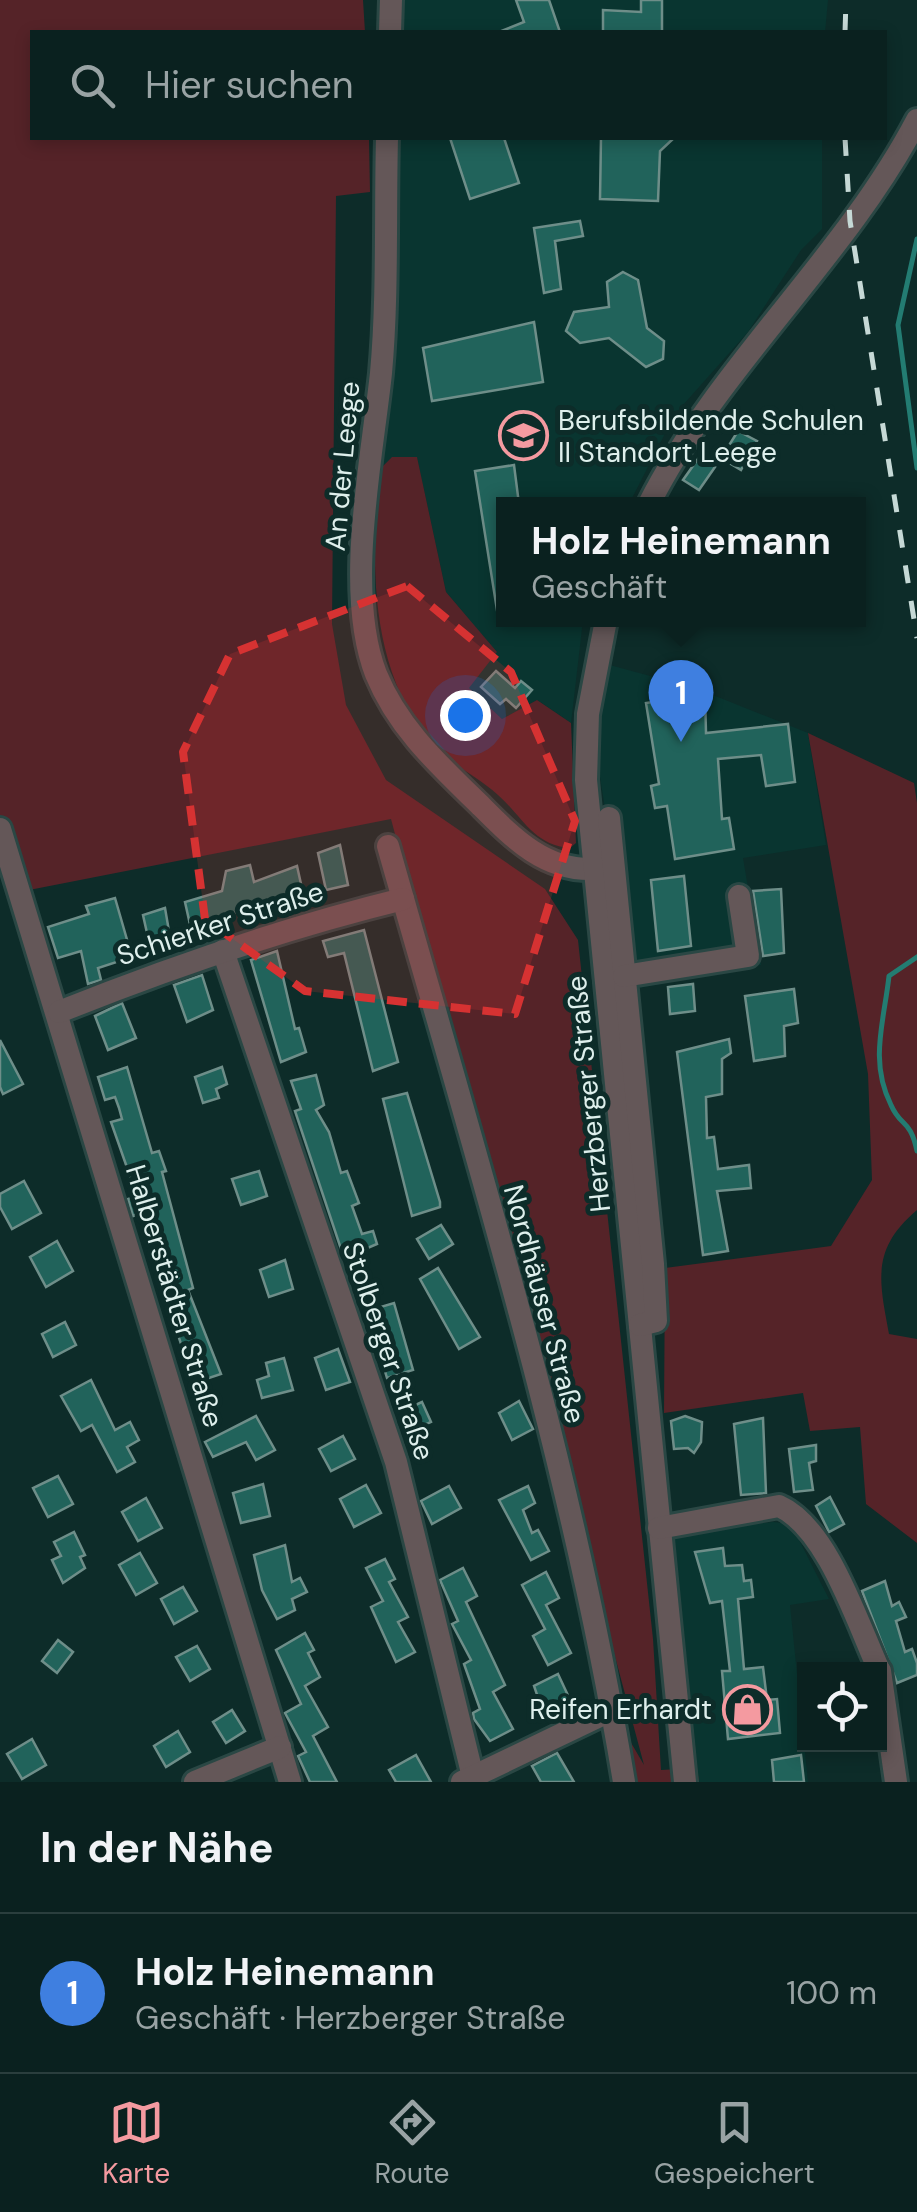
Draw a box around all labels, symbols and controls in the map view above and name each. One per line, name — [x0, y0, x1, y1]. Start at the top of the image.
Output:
search box — [30, 30, 887, 140]
icon: search — [65, 58, 120, 113]
text: Hier suchen — [145, 60, 354, 110]
street label: An der Leege — [317, 380, 368, 552]
place label: Berufsbildende Schulen II Standort Leege — [558, 402, 864, 471]
school or university icon: Berufsbildende Schulen II Standort Leege — [497, 410, 549, 462]
popup — [496, 497, 866, 627]
text: Holz Heinemann — [531, 516, 831, 566]
text: Geschäft — [531, 566, 667, 608]
pin: 1 — [648, 660, 714, 742]
your location — [440, 690, 491, 741]
street label: Schierker Straße — [112, 873, 328, 974]
street label: Herzberger Straße — [558, 974, 619, 1214]
street label: Halberstädter Straße — [117, 1160, 232, 1432]
street label: Nordhäuser Straße — [495, 1181, 594, 1427]
street label: Stolberger Straße — [334, 1237, 443, 1465]
map controls — [797, 1662, 887, 1752]
button: locate — [797, 1662, 887, 1752]
shop icon: Reifen Erhardt — [721, 1683, 773, 1735]
place label: Reifen Erhardt — [529, 1691, 712, 1728]
text: In der Nähe — [40, 1820, 274, 1875]
text: Holz Heinemann — [135, 1947, 435, 1997]
text: 1 — [67, 1972, 78, 2014]
text: 100 m — [786, 1972, 877, 2014]
text: Geschäft · Herzberger Straße — [135, 1997, 566, 2039]
tab: Karte — [102, 2095, 170, 2192]
tab: Route — [375, 2095, 450, 2192]
tab: Gespeichert — [654, 2095, 815, 2192]

